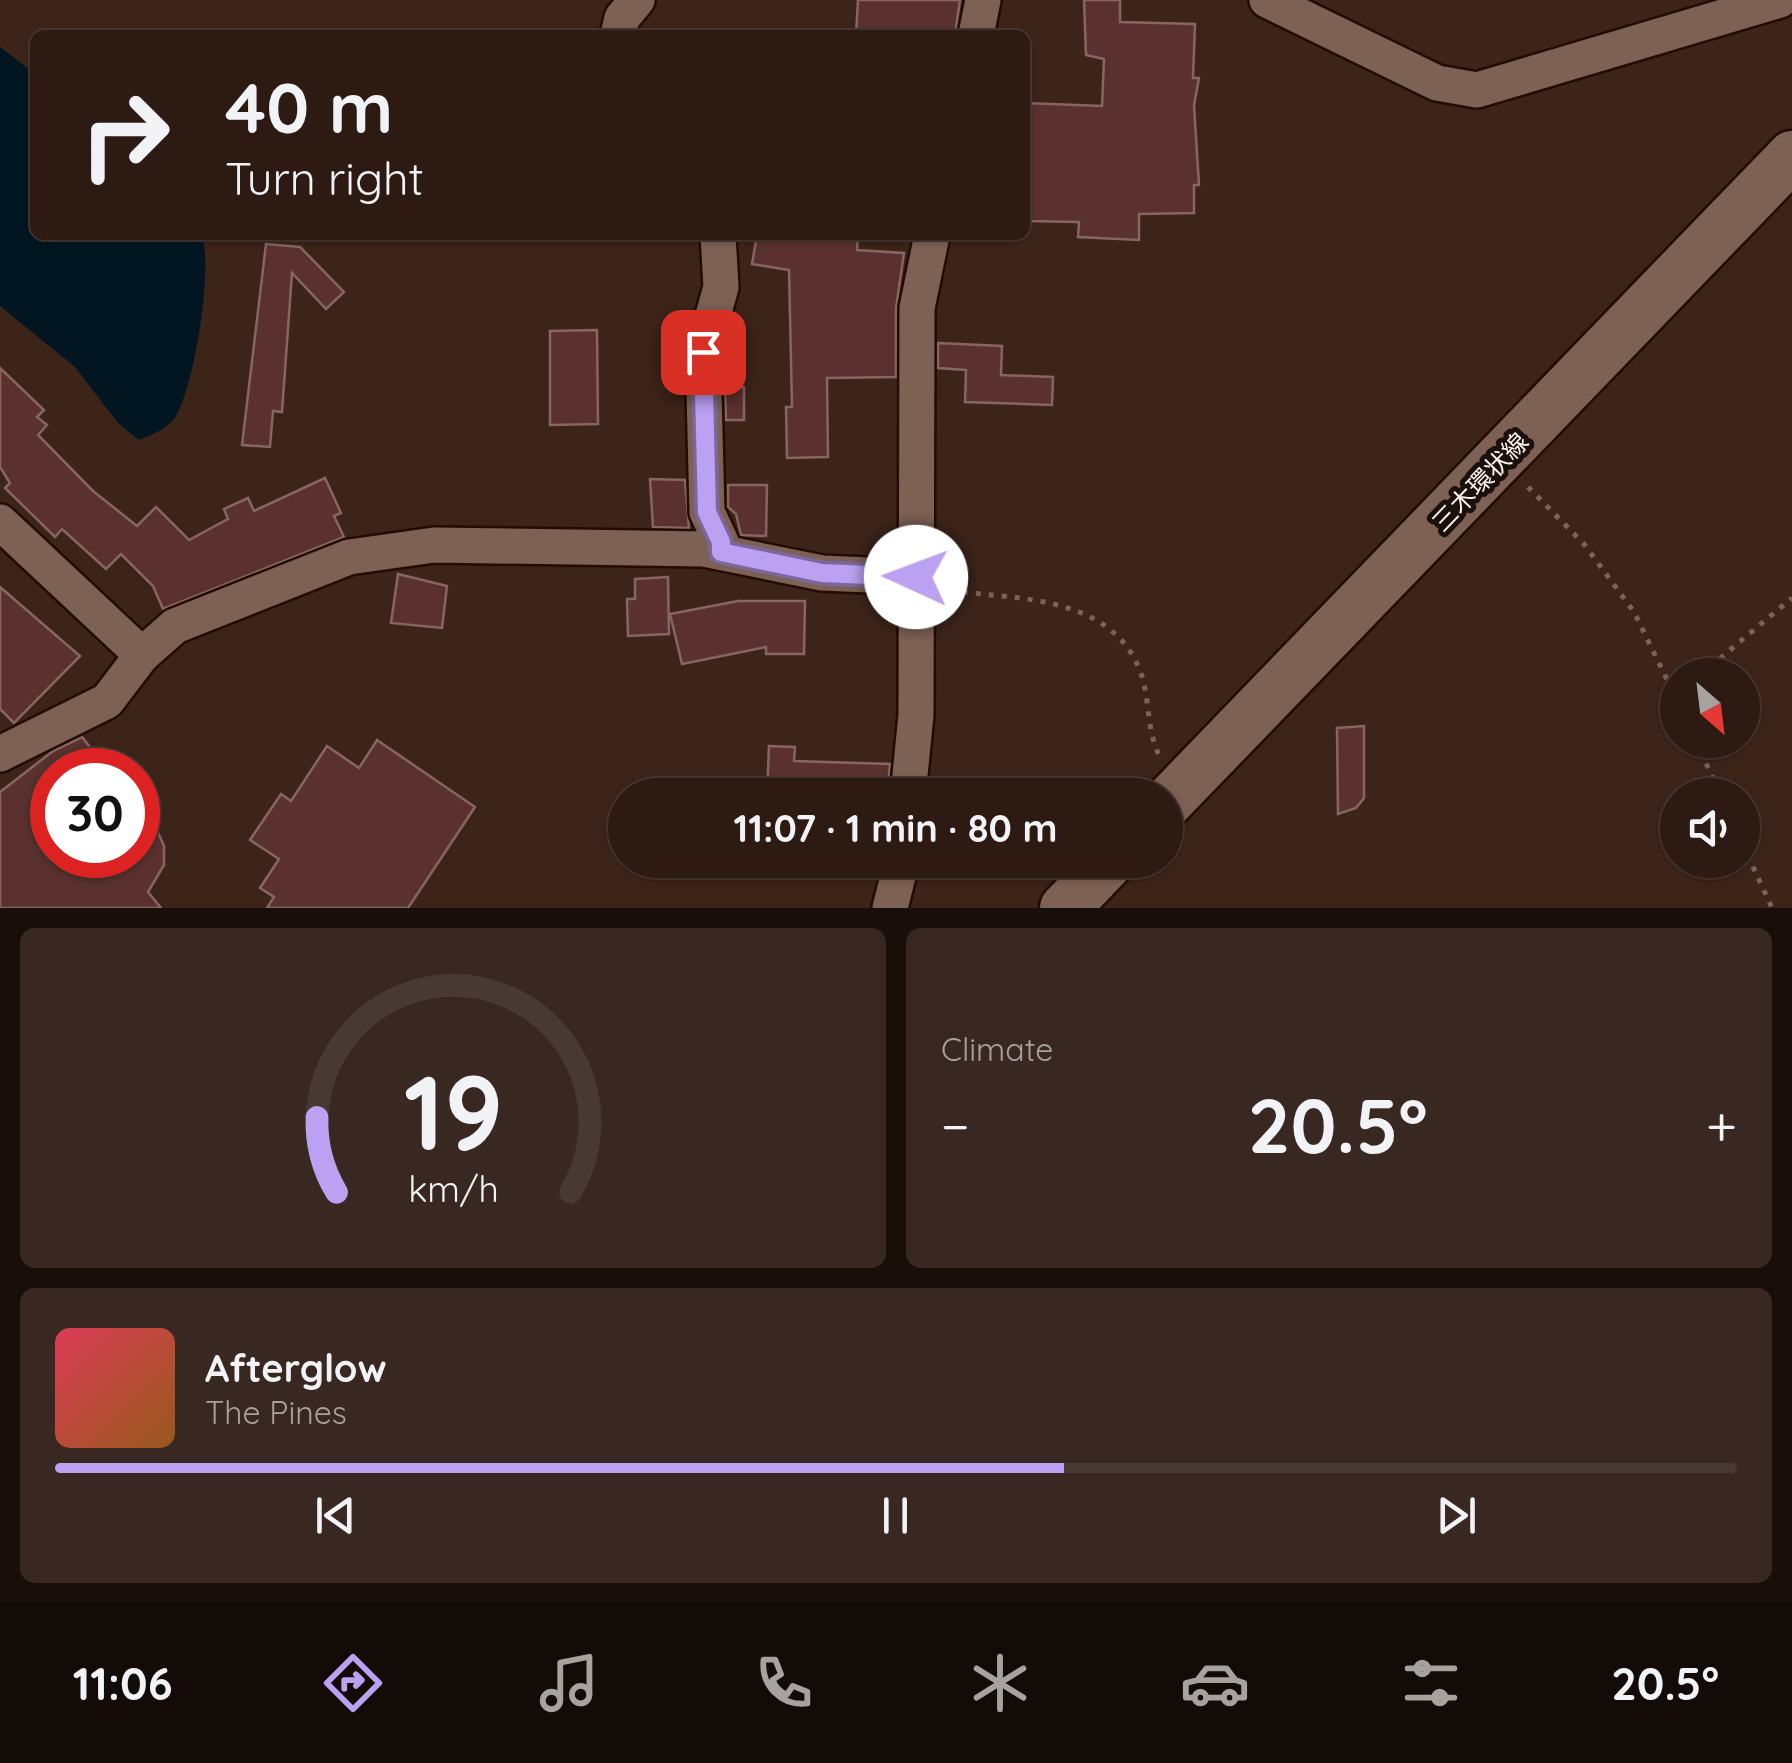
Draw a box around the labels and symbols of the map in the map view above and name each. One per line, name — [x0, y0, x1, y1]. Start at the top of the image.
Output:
pin — [661, 310, 746, 395]
street label: 三木環状線 — [1425, 426, 1534, 537]
position arrow — [864, 525, 968, 629]
north arrow — [1660, 658, 1760, 758]
speed limit sign: 30 — [30, 748, 160, 878]

